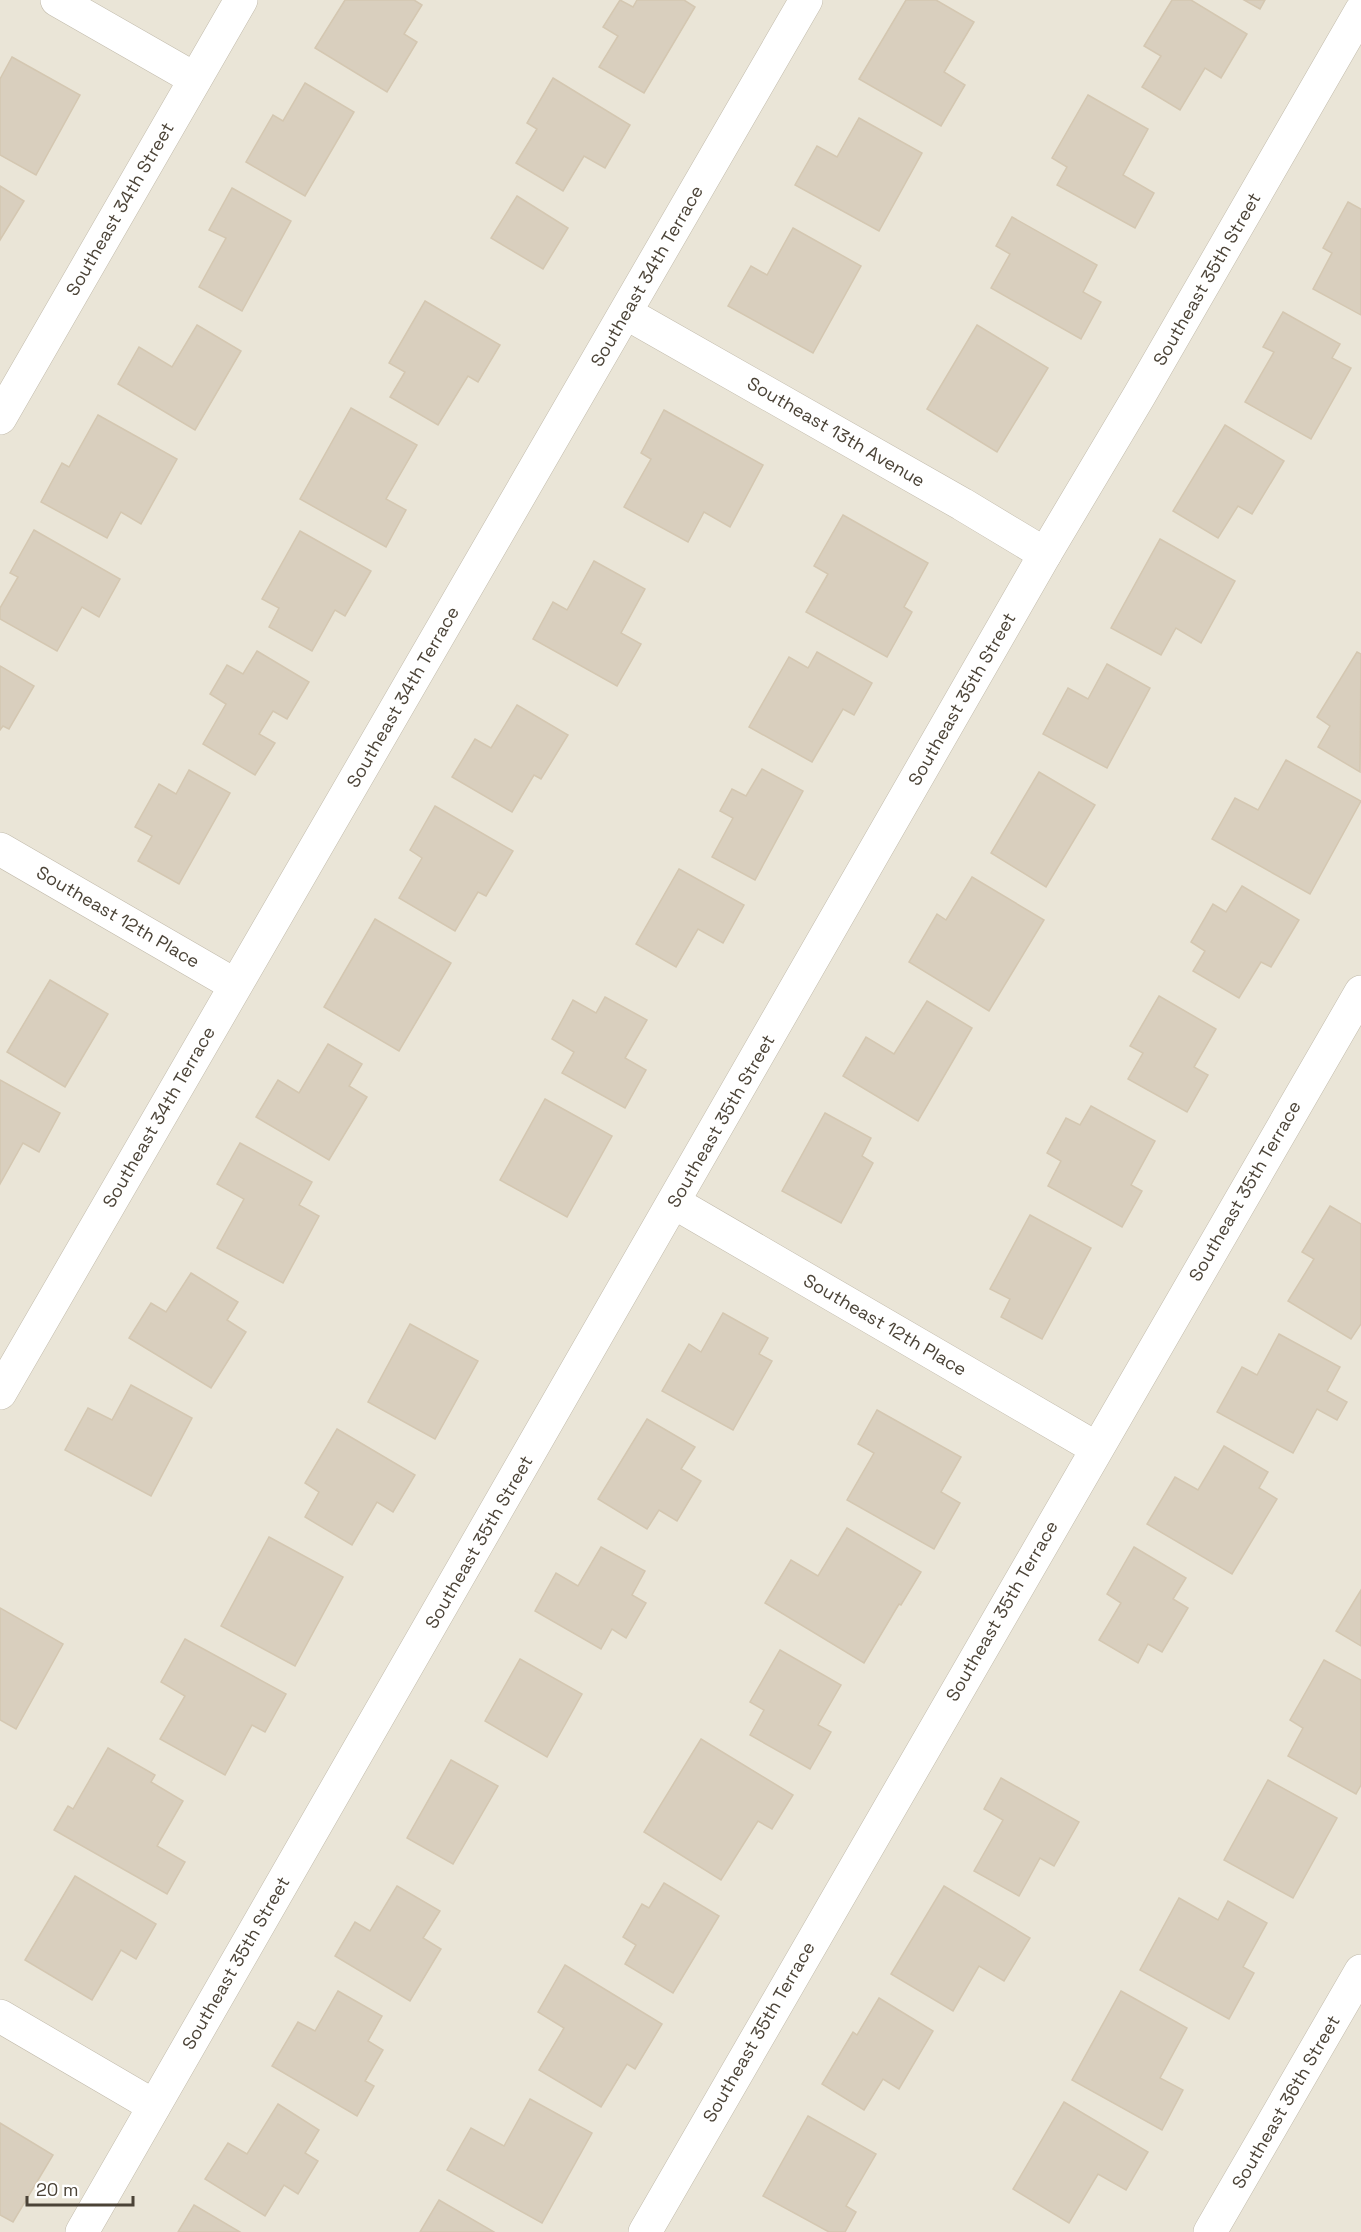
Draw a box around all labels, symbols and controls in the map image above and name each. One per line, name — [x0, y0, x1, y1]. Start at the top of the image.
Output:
street label: Southeast 34th Street — [60, 118, 179, 300]
street label: Southeast 34th Terrace — [585, 181, 708, 370]
street label: Southeast 35th Street — [1148, 188, 1266, 369]
street label: Southeast 13th Avenue — [743, 371, 929, 492]
street label: Southeast 34th Terrace — [341, 602, 464, 791]
street label: Southeast 35th Street — [903, 608, 1021, 789]
street label: Southeast 12th Place — [33, 860, 204, 973]
street label: Southeast 34th Terrace — [97, 1022, 220, 1211]
street label: Southeast 35th Street — [662, 1030, 780, 1211]
street label: Southeast 35th Terrace — [1183, 1096, 1306, 1285]
street label: Southeast 12th Place — [800, 1268, 971, 1381]
street label: Southeast 35th Street — [420, 1451, 538, 1632]
street label: Southeast 35th Terrace — [940, 1516, 1063, 1705]
street label: Southeast 35th Street — [177, 1872, 295, 2053]
street label: Southeast 35th Terrace — [697, 1937, 820, 2126]
street label: Southeast 36th Street — [1226, 2011, 1345, 2193]
scale bar — [27, 2169, 134, 2207]
text: 20 m — [36, 2178, 79, 2201]

